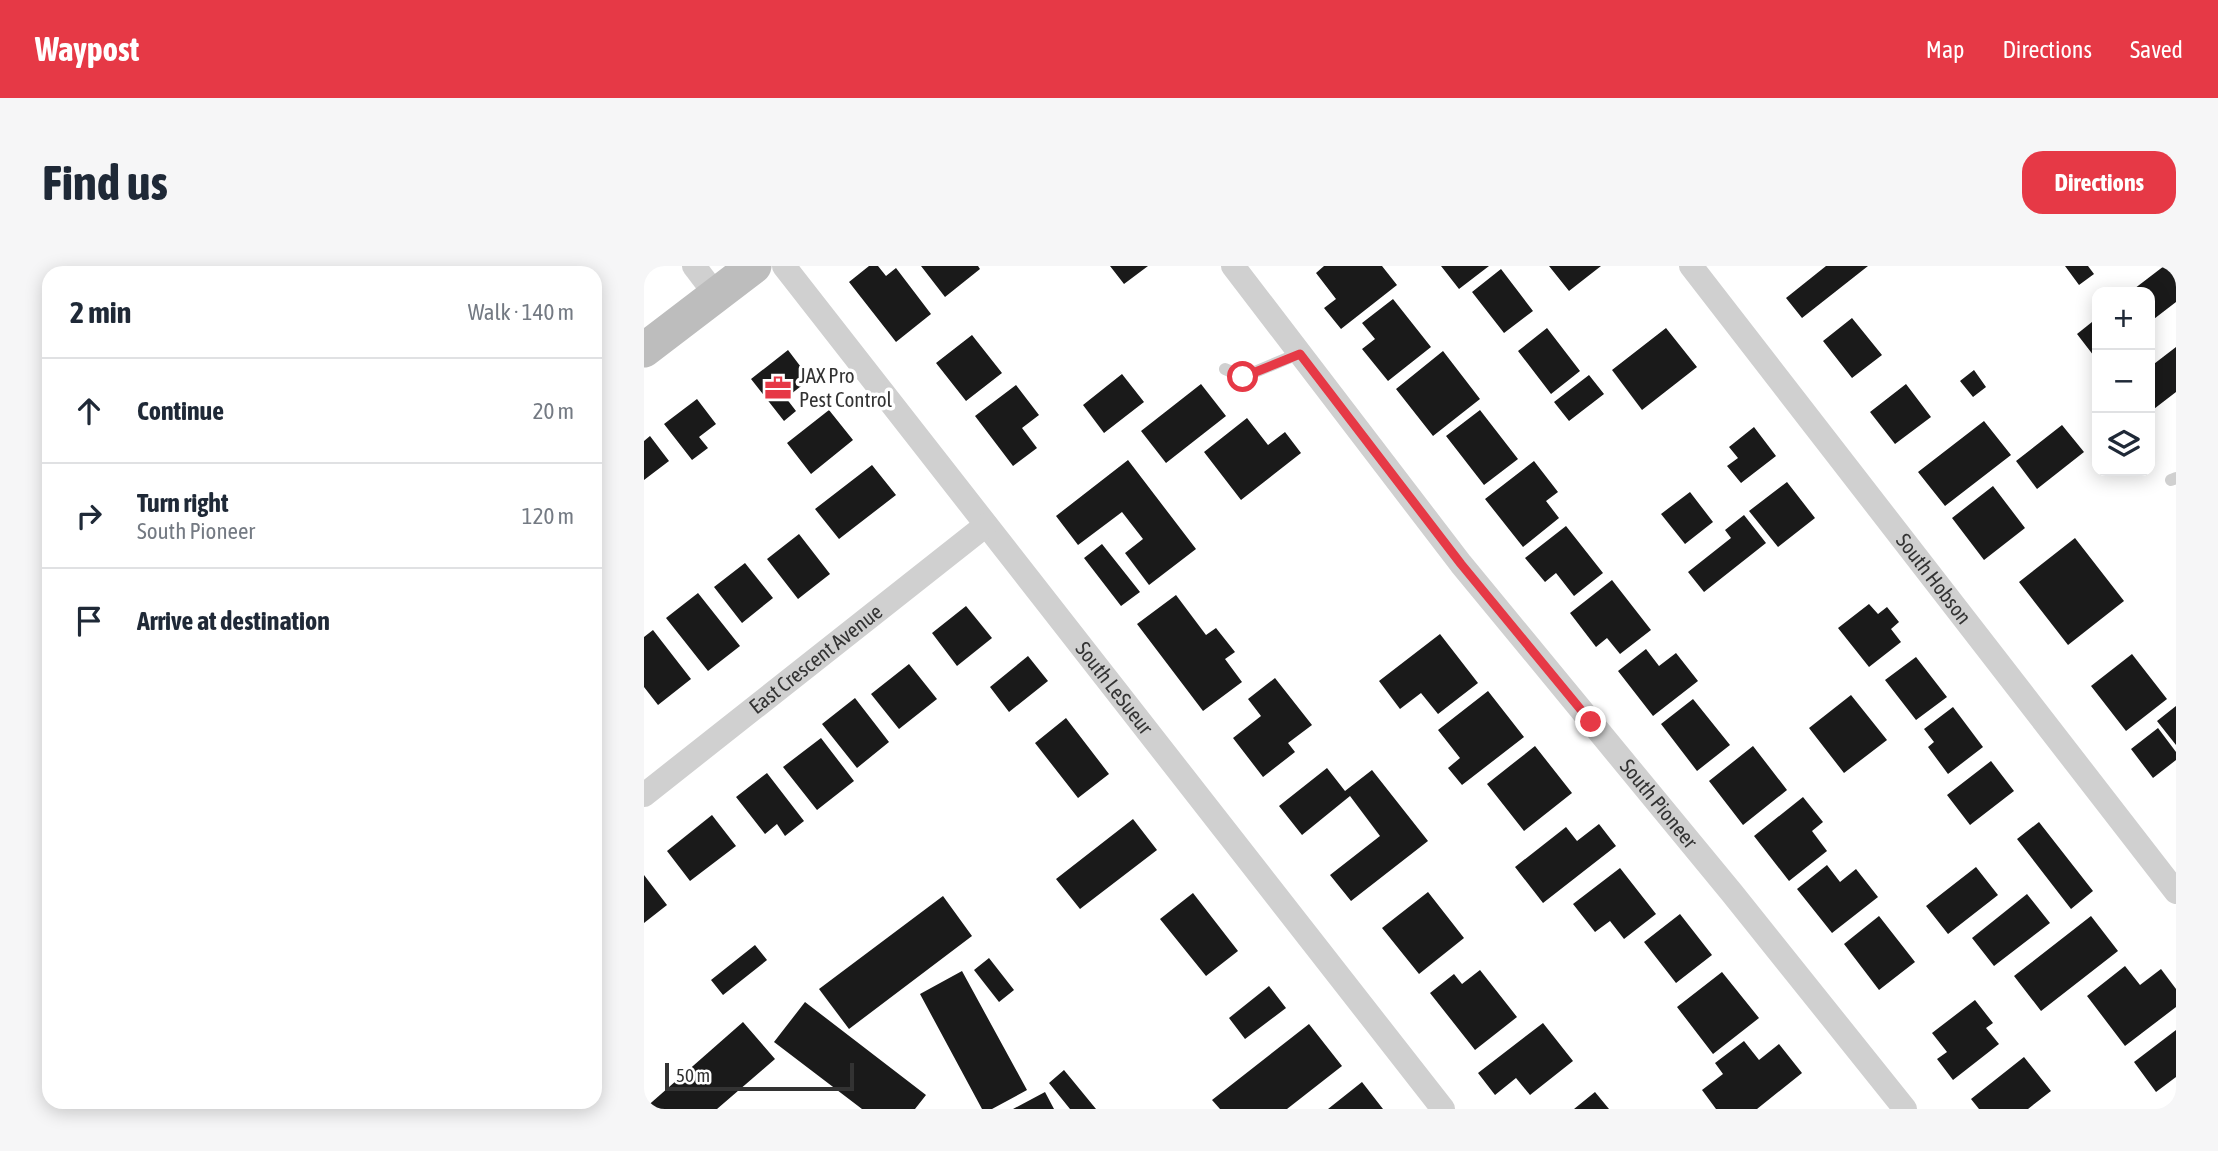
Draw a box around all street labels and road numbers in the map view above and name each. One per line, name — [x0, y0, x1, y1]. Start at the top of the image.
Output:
street label: South Hobson — [1892, 529, 1977, 628]
street label: East Crescent Avenue — [744, 599, 886, 718]
street label: South LeSueur — [1071, 637, 1159, 739]
street label: South Pioneer — [1616, 754, 1703, 853]

